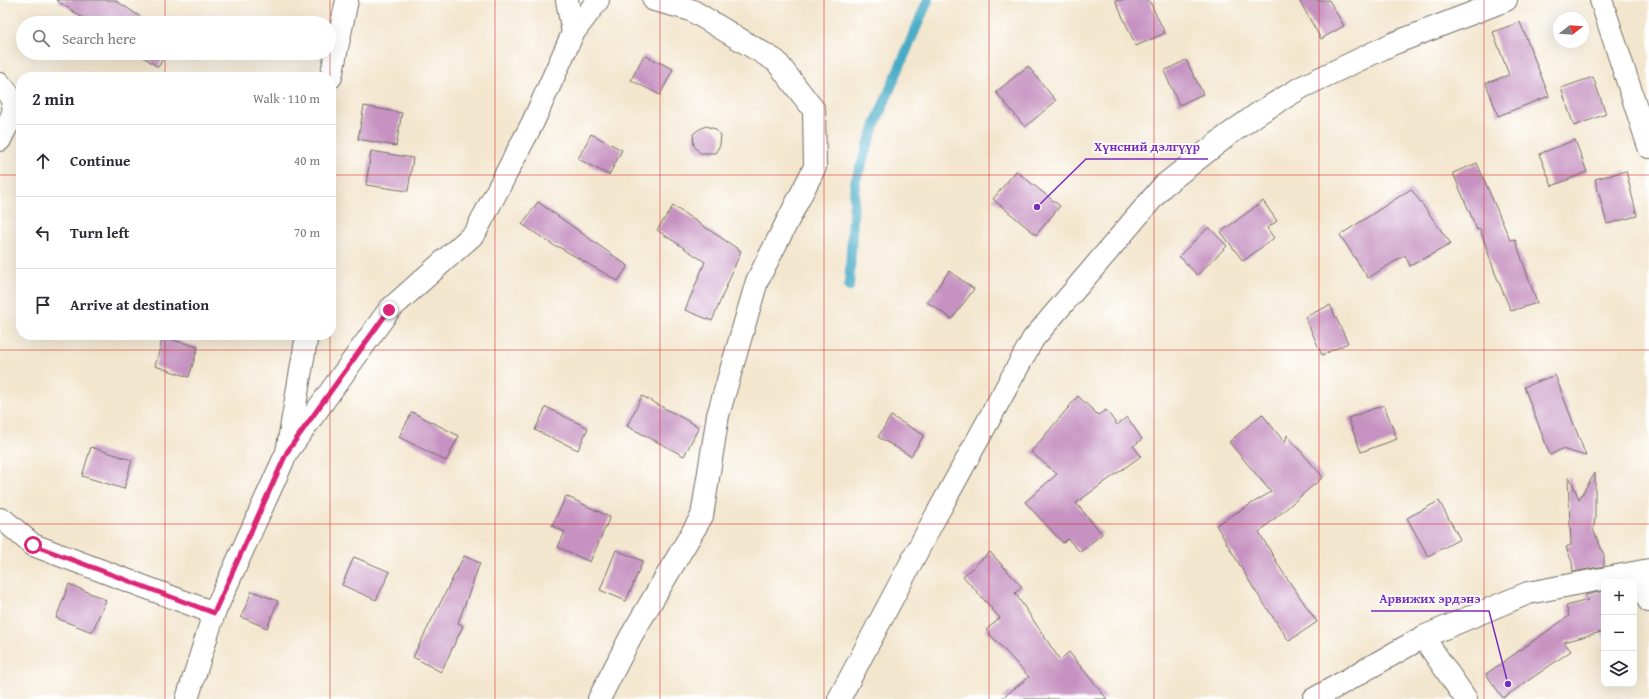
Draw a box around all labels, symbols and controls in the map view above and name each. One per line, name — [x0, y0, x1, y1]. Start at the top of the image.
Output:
north arrow — [1553, 12, 1589, 48]
search box — [16, 16, 336, 60]
icon: search — [30, 27, 52, 49]
text: Search here — [62, 28, 136, 49]
text: 2 min — [32, 86, 74, 111]
text: Walk · 110 m — [253, 89, 320, 108]
callout: Хүнсний дэлгүүр — [1086, 134, 1208, 159]
text: Хүнсний дэлгүүр — [1094, 137, 1201, 156]
icon: ahead — [32, 150, 54, 172]
text: Continue — [70, 150, 131, 171]
text: 40 m — [294, 151, 320, 170]
icon: left — [32, 222, 54, 244]
text: Turn left — [70, 222, 129, 243]
text: 70 m — [294, 223, 320, 242]
icon: arrive — [32, 294, 54, 316]
text: Arrive at destination — [70, 294, 209, 315]
route end — [380, 301, 398, 319]
route start — [24, 536, 42, 554]
map controls — [1601, 579, 1637, 687]
button: + — [1601, 579, 1637, 615]
callout: Арвижих эрдэнэ — [1371, 586, 1489, 611]
text: Арвижих эрдэнэ — [1379, 589, 1481, 608]
button: − — [1601, 615, 1637, 651]
button: layers — [1601, 651, 1637, 687]

